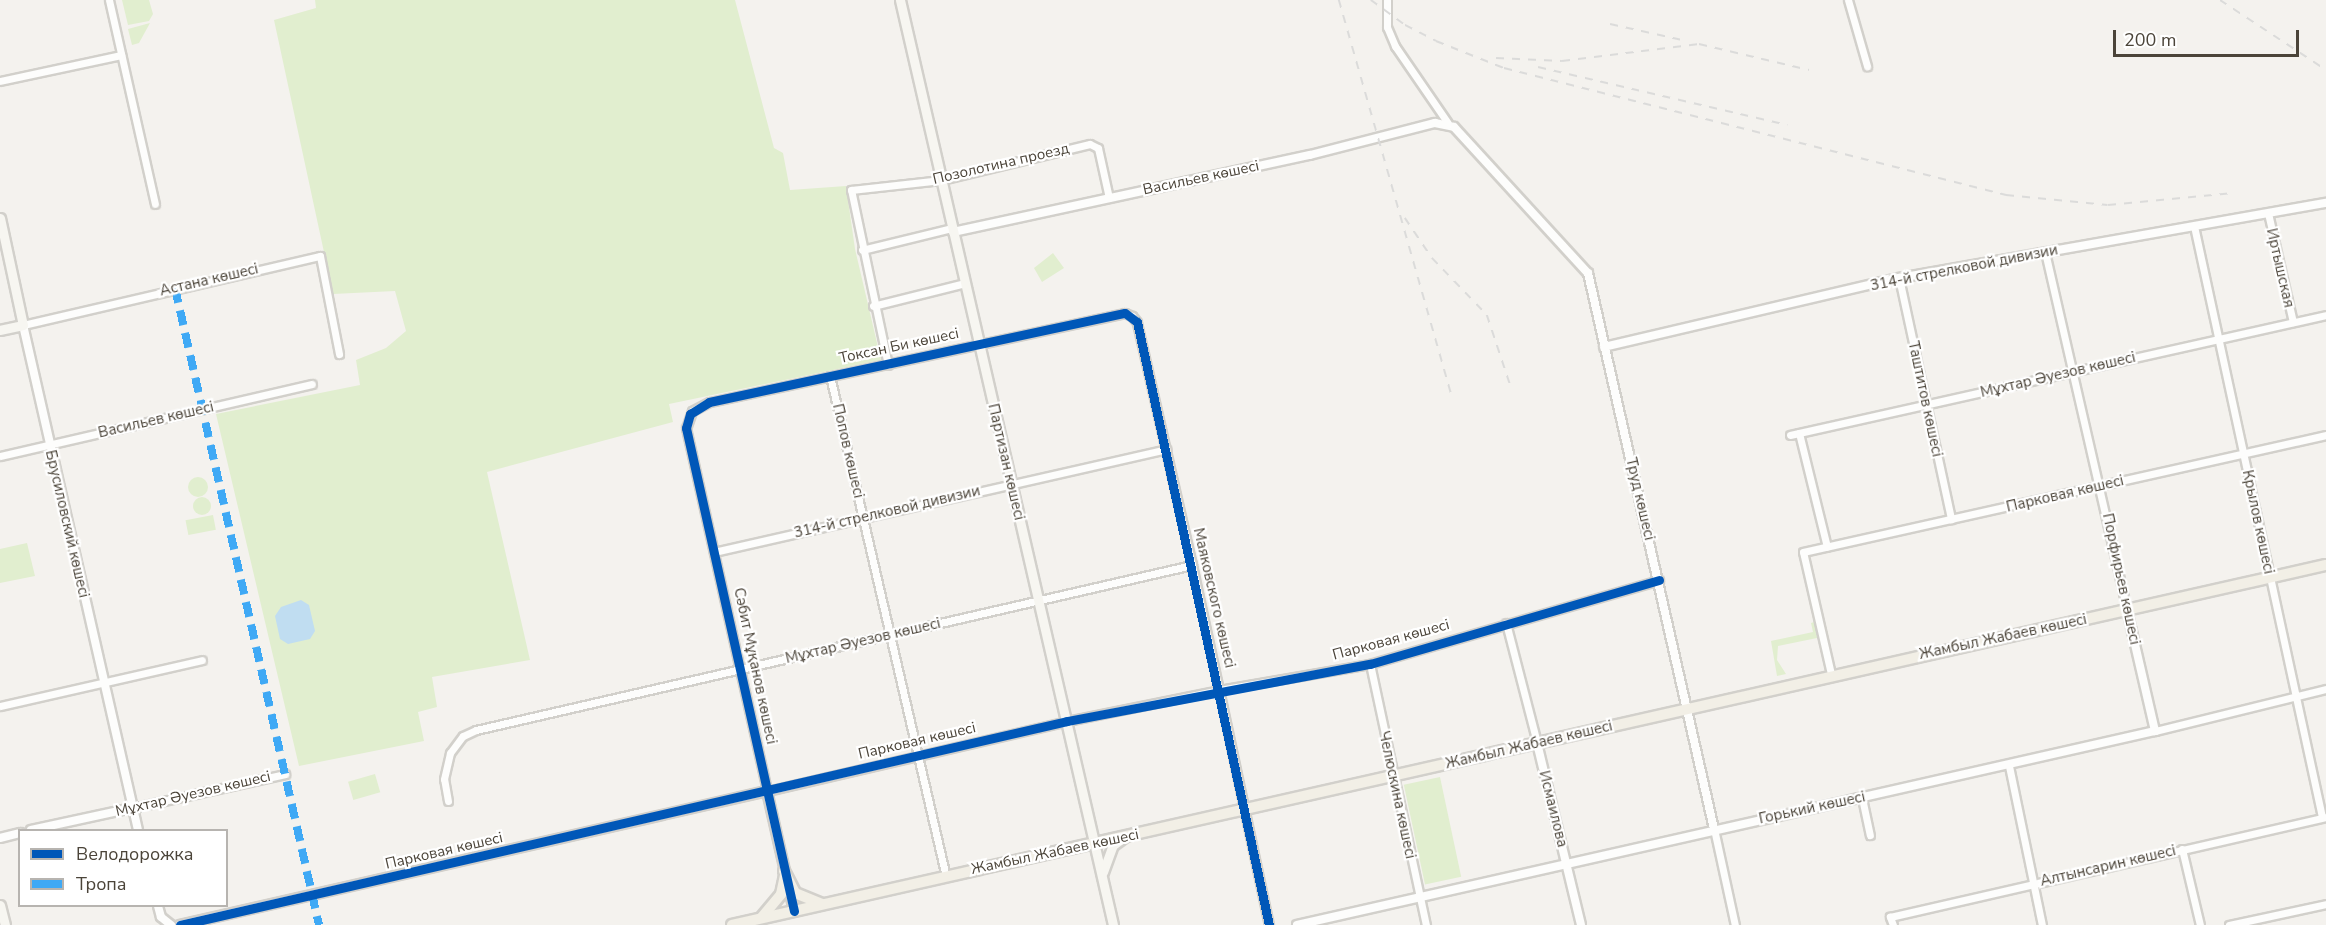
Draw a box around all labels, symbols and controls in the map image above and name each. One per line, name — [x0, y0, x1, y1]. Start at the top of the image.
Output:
scale bar — [2116, 18, 2302, 56]
text: 200 m — [2124, 28, 2176, 52]
street label: Позолотина проезд — [931, 140, 1071, 188]
street label: Васильев көшесі — [1141, 157, 1261, 199]
street label: Иртышская — [2262, 227, 2298, 309]
street label: 314-й стрелковой дивизии — [1869, 241, 2059, 295]
street label: Астана көшесі — [158, 260, 260, 300]
street label: Токсан Би көшесі — [838, 325, 960, 367]
street label: Таштитов көшесі — [1904, 340, 1946, 458]
street label: Мұхтар Әуезов көшесі — [1979, 348, 2137, 402]
street label: Васильев көшесі — [96, 398, 216, 442]
street label: Попов көшесі — [828, 402, 868, 500]
street label: Партизан көшесі — [984, 402, 1028, 522]
street label: Брусиловский көшесі — [41, 448, 93, 600]
street label: Труд көшесі — [1622, 456, 1658, 542]
street label: Крылов көшесі — [2238, 468, 2278, 576]
street label: Парковая көшесі — [2004, 472, 2126, 516]
street label: 314-й стрелковой дивизии — [792, 482, 982, 542]
street label: Порфирьев көшесі — [2098, 512, 2144, 646]
street label: Маяковского көшесі — [1189, 526, 1239, 670]
street label: Сәбит Мұқанов көшесі — [730, 586, 780, 746]
street label: Жамбыл Жабаев көшесі — [1918, 610, 2088, 664]
street label: Мұхтар Әуезов көшесі — [784, 614, 942, 668]
street label: Парковая көшесі — [1331, 616, 1451, 664]
street label: Жамбыл Жабаев көшесі — [1444, 717, 1614, 773]
street label: Парковая көшесі — [856, 719, 978, 763]
street label: Челюскина көшесі — [1375, 729, 1419, 861]
street label: Мұхтар Әуезов көшесі — [114, 767, 272, 821]
street label: Исмаилова — [1535, 769, 1571, 849]
street label: Горький көшесі — [1757, 788, 1867, 828]
street label: Жамбыл Жабаев көшесі — [970, 825, 1140, 879]
legend — [18, 829, 228, 907]
street label: Парковая көшесі — [383, 829, 505, 873]
text: Велодорожка — [76, 842, 193, 866]
street label: Алтынсарин көшесі — [2038, 842, 2178, 890]
text: Тропа — [76, 872, 127, 896]

